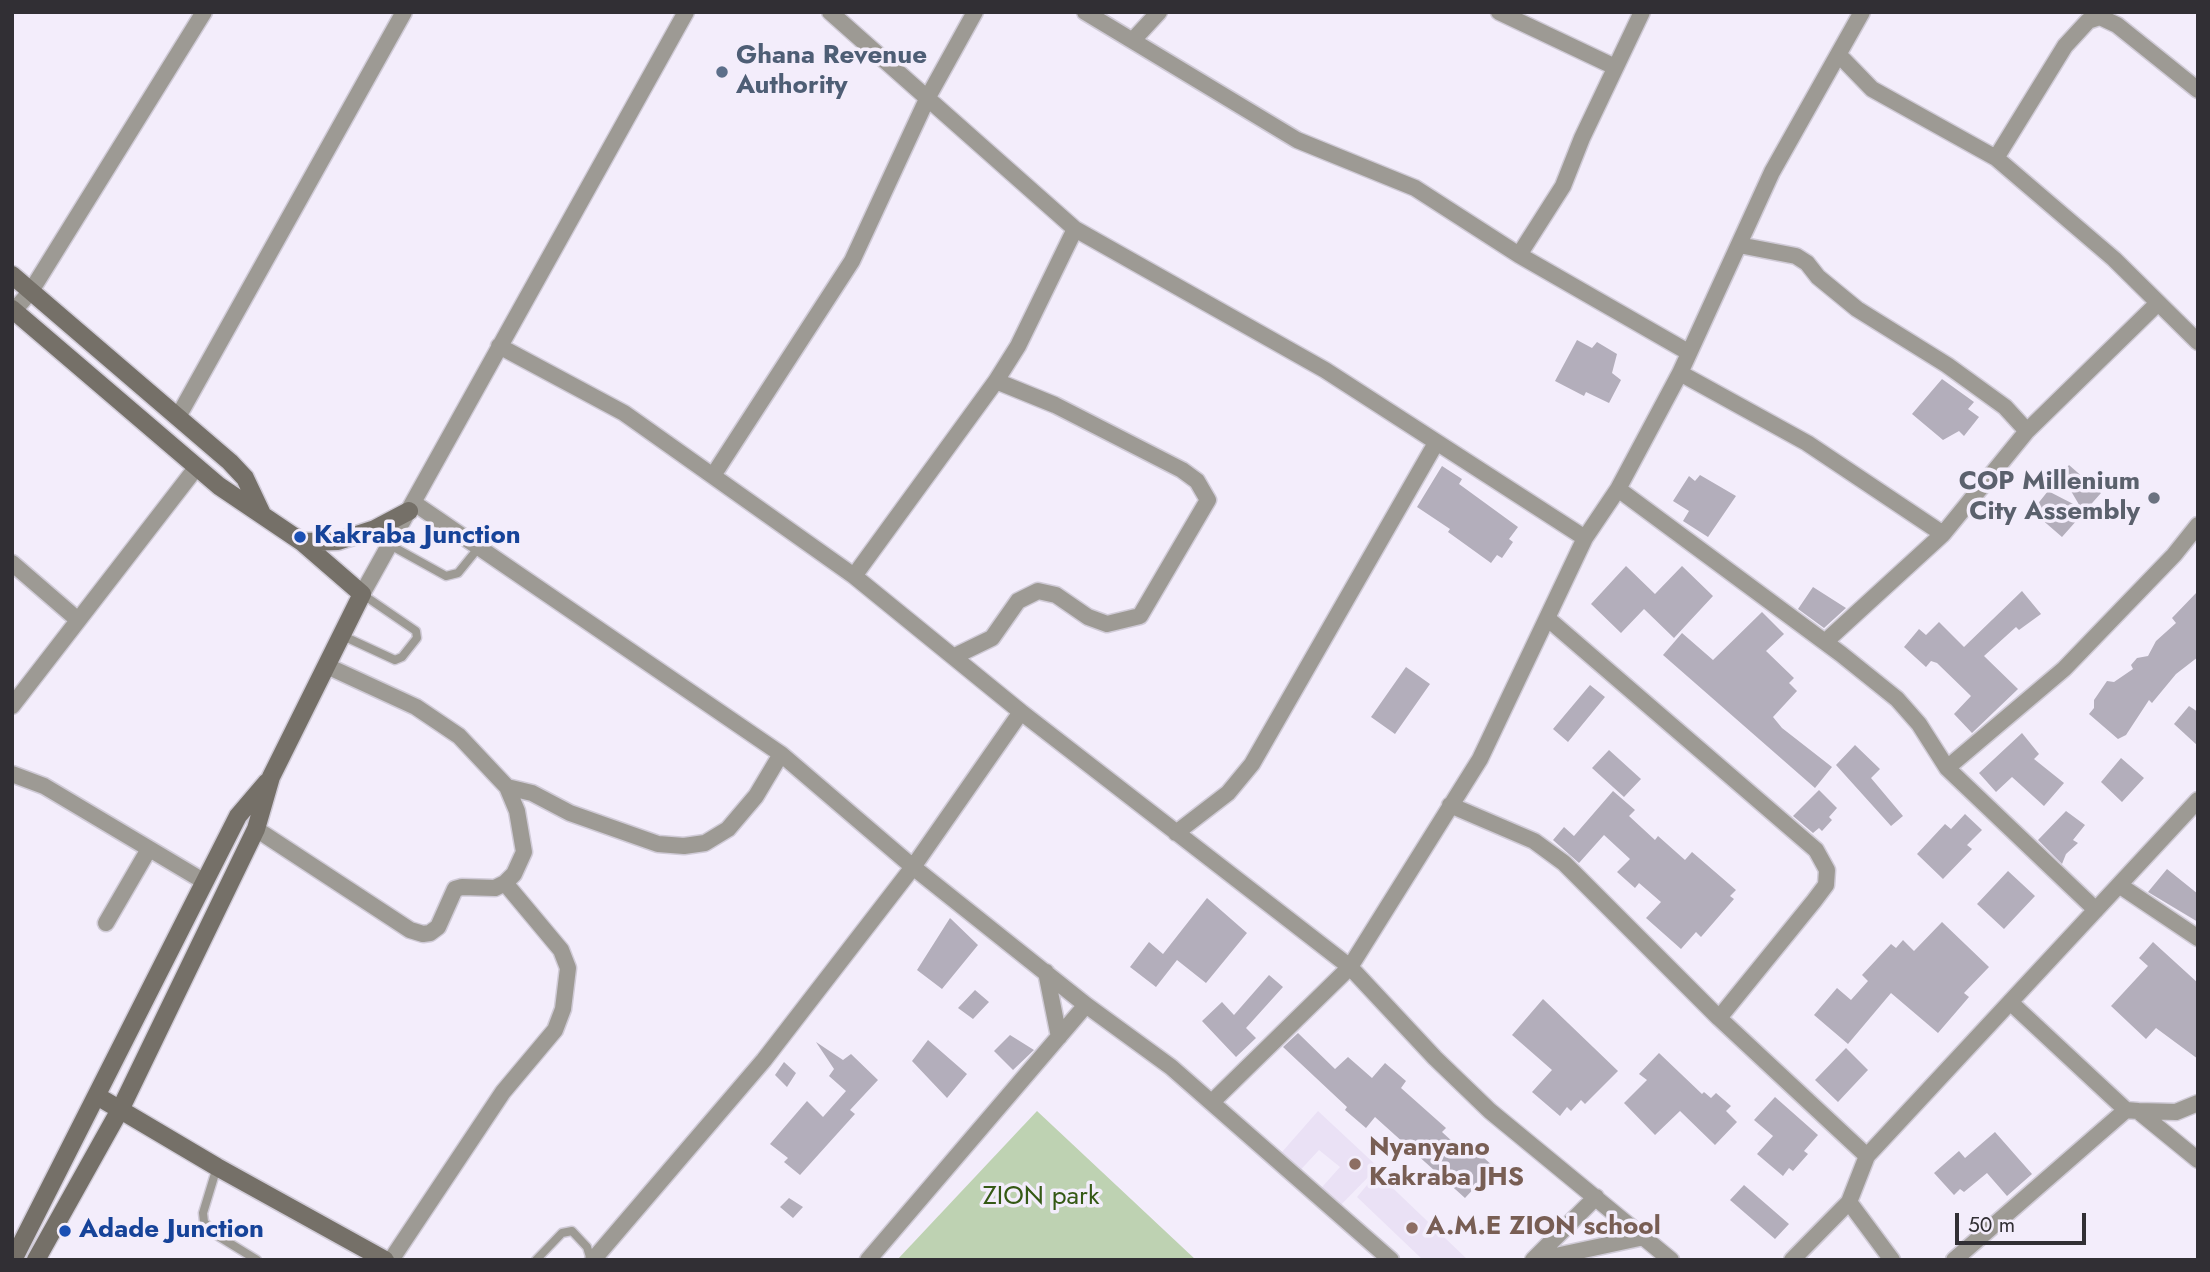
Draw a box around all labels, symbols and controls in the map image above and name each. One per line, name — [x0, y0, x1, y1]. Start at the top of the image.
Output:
place label: Ghana Revenue Authority — [736, 41, 927, 102]
marker: Ghana Revenue Authority — [714, 64, 730, 80]
place label: COP Millenium City Assembly — [1959, 467, 2140, 528]
marker: COP Millenium City Assembly — [2146, 490, 2162, 506]
place label: Kakraba Junction — [314, 521, 521, 553]
marker: Kakraba Junction — [292, 529, 308, 545]
place label: Nyanyano Kakraba JHS — [1369, 1133, 1524, 1194]
marker: Nyanyano Kakraba JHS — [1347, 1156, 1363, 1172]
park label: ZION park — [983, 1182, 1099, 1214]
scale bar — [1958, 1198, 2089, 1242]
text: 50 m — [1968, 1210, 2015, 1240]
place label: A.M.E ZION school — [1426, 1212, 1661, 1244]
place label: Adade Junction — [79, 1215, 264, 1247]
marker: A.M.E ZION school — [1404, 1220, 1420, 1236]
marker: Adade Junction — [57, 1223, 73, 1239]

